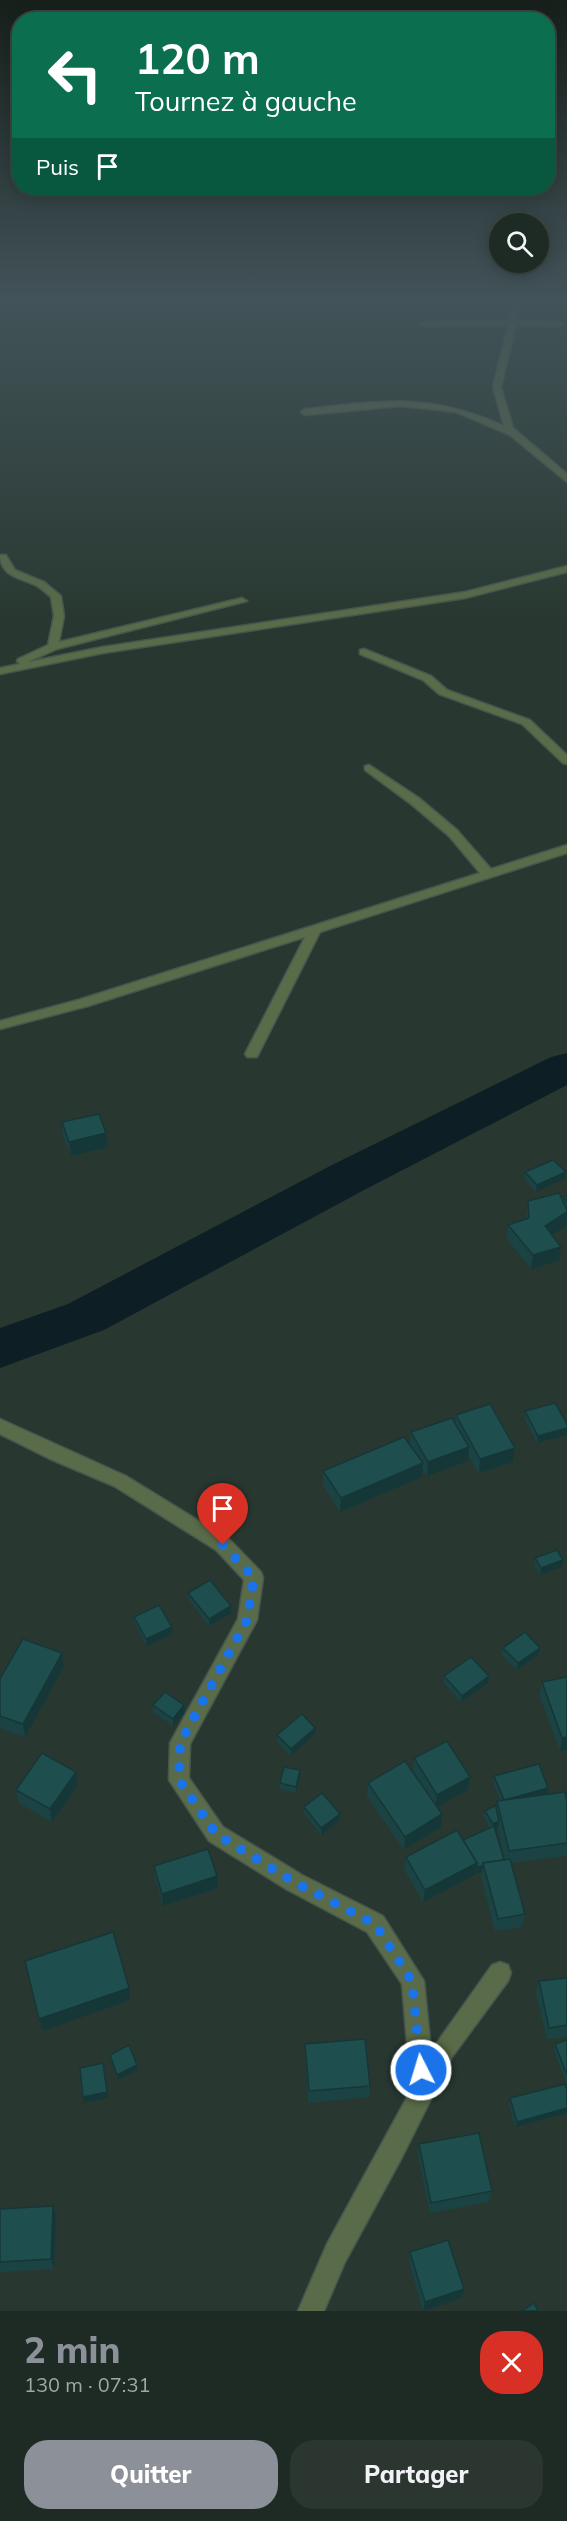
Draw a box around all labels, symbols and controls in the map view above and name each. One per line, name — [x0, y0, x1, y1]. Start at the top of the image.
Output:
text: 120 m — [135, 32, 260, 85]
icon: left — [36, 36, 114, 114]
text: Tournez à gauche — [135, 84, 357, 118]
icon: arrive — [91, 150, 124, 183]
text: Puis — [36, 153, 79, 181]
map controls — [489, 213, 549, 273]
button: search — [489, 213, 549, 273]
pin — [197, 1483, 248, 1545]
icon: arrive — [206, 1492, 239, 1525]
position arrow — [389, 2038, 453, 2102]
text: 2 min — [24, 2327, 120, 2372]
button: close — [480, 2331, 543, 2394]
text: 130 m · 07:31 — [24, 2372, 150, 2397]
button: Quitter — [24, 2440, 278, 2509]
button: Partager — [290, 2440, 543, 2509]

